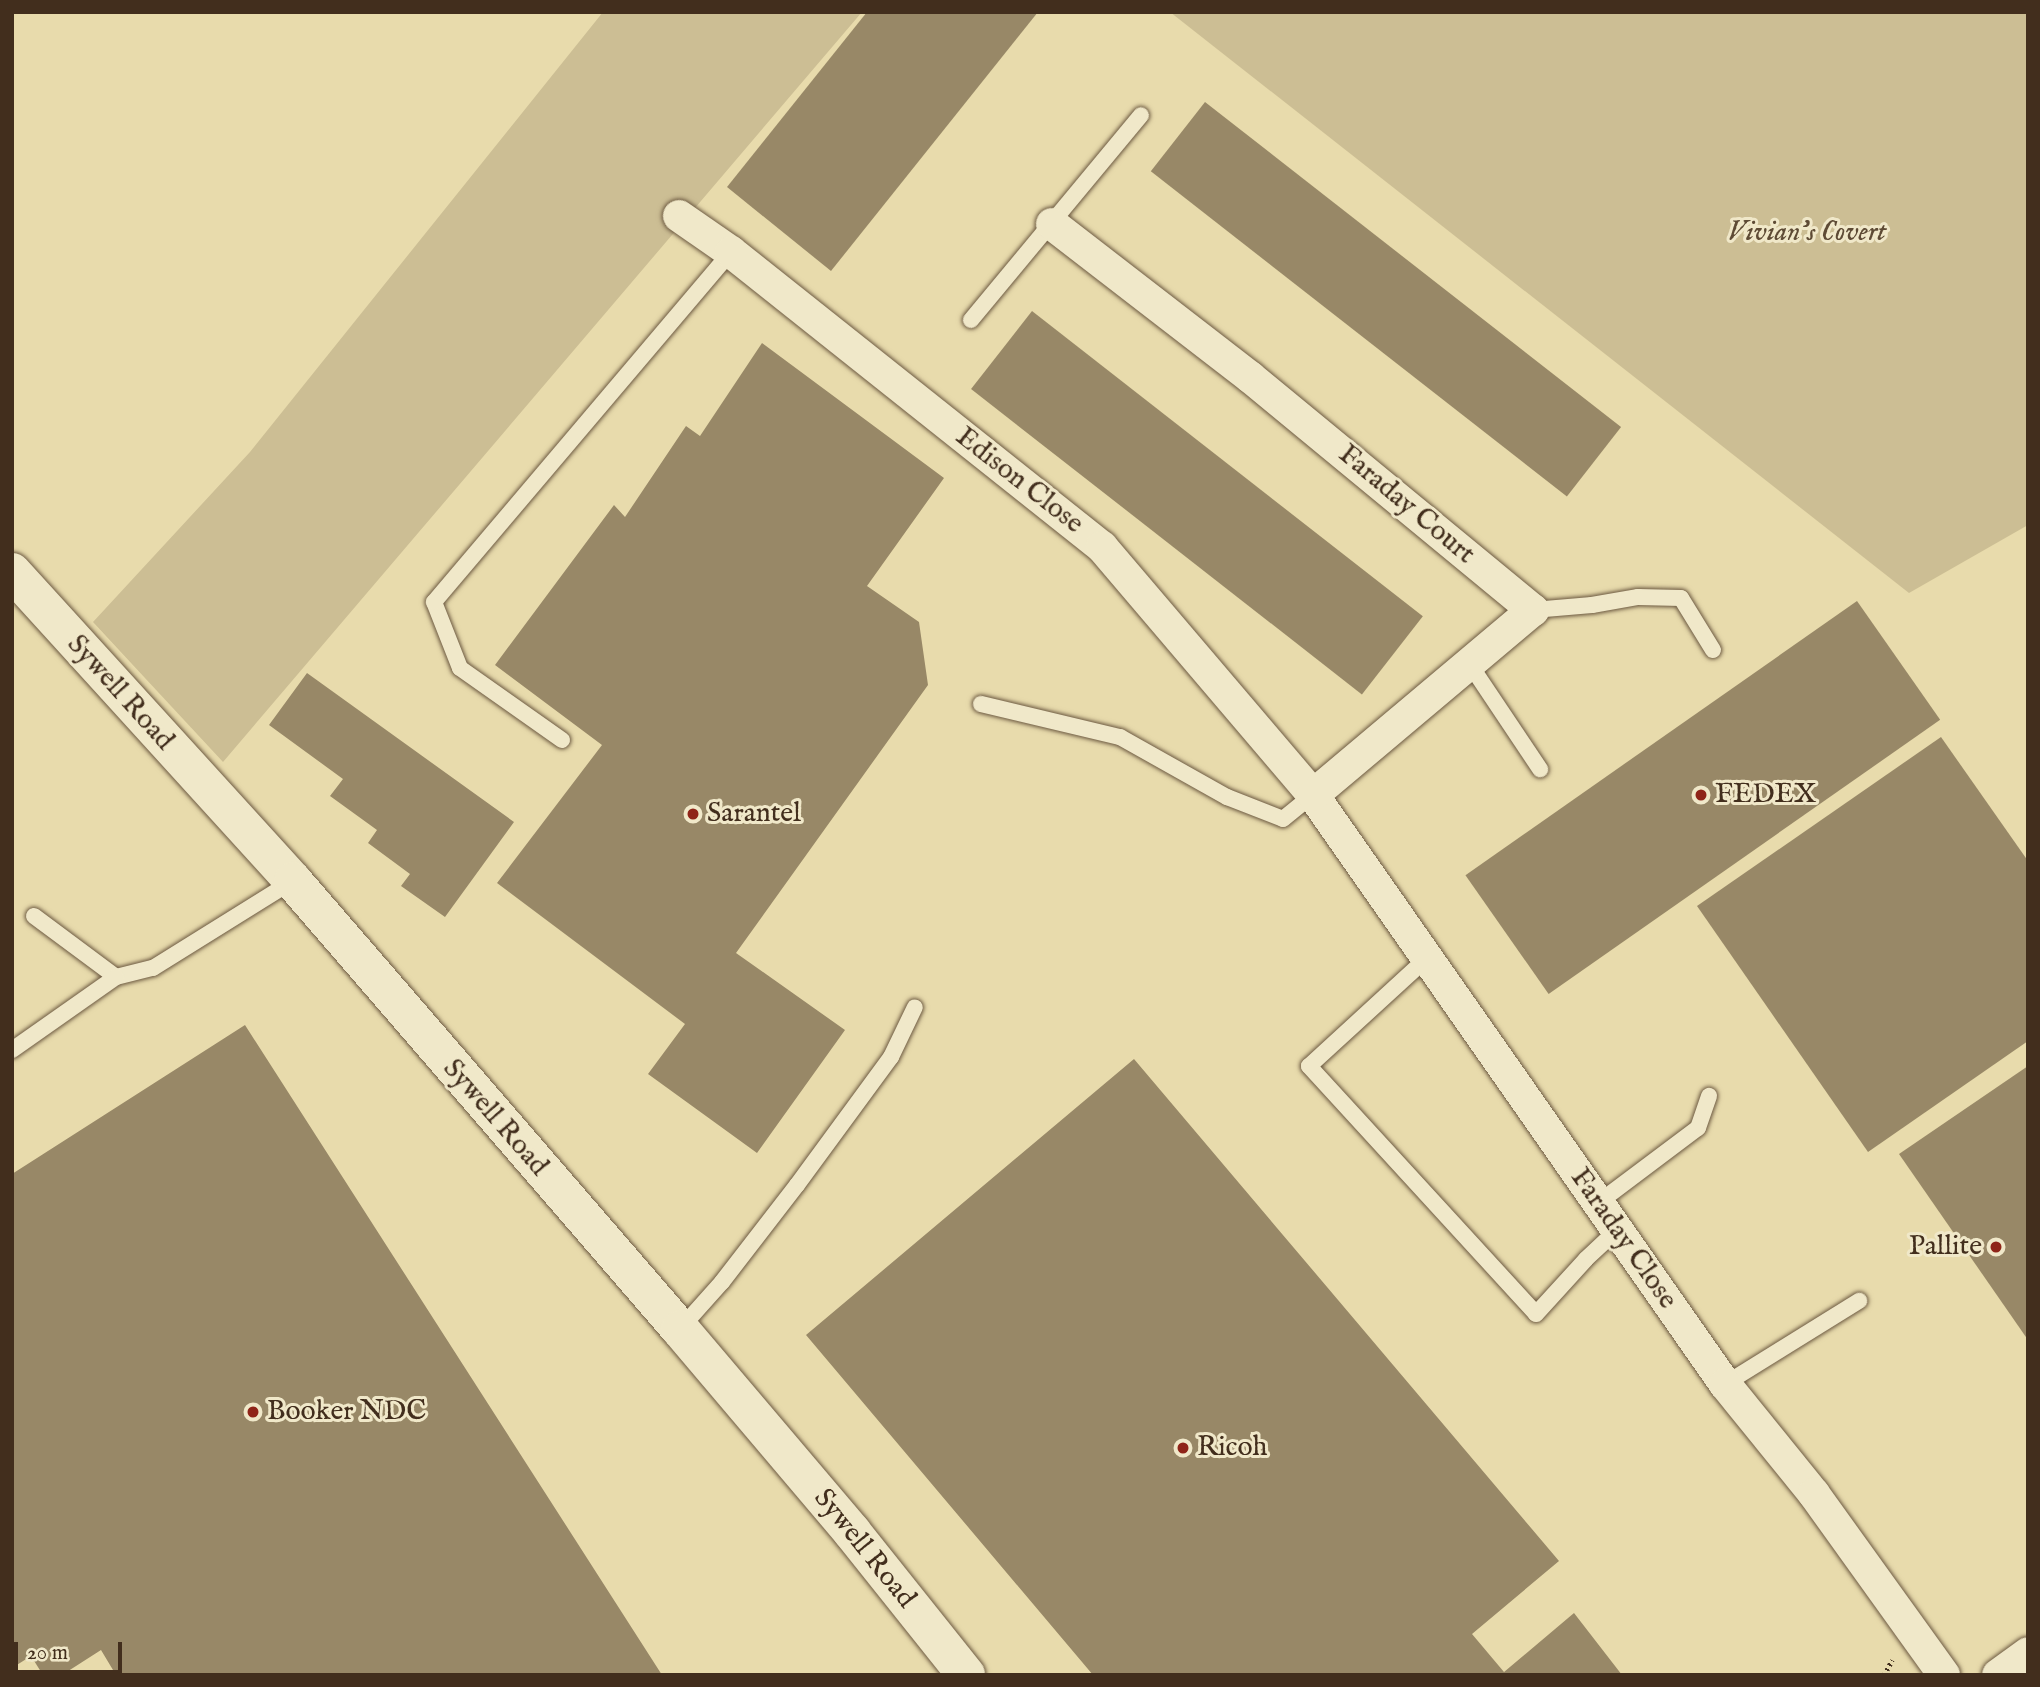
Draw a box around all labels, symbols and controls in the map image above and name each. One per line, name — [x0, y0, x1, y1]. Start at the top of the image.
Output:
park label: Vivian's Covert — [1728, 216, 1886, 250]
street label: Edison Close — [948, 421, 1090, 541]
street label: Faraday Court — [1331, 438, 1481, 572]
street label: Sywell Road — [59, 628, 181, 758]
place label: FEDEX — [1715, 778, 1816, 812]
marker: FEDEX — [1693, 787, 1709, 803]
place label: Sarantel — [707, 797, 801, 831]
marker: Sarantel — [685, 806, 701, 822]
street label: Sywell Road — [435, 1053, 555, 1183]
street label: Faraday Close — [1562, 1162, 1684, 1316]
place label: Pallite — [1909, 1230, 1982, 1264]
marker: Pallite — [1988, 1239, 2004, 1255]
place label: Booker NDC — [267, 1395, 426, 1429]
marker: Booker NDC — [245, 1404, 261, 1420]
place label: Ricoh — [1197, 1431, 1267, 1465]
marker: Ricoh — [1175, 1440, 1191, 1456]
street label: Sywell Road — [806, 1483, 922, 1615]
scale bar — [18, 1628, 126, 1672]
text: 20 m — [27, 1640, 68, 1667]

